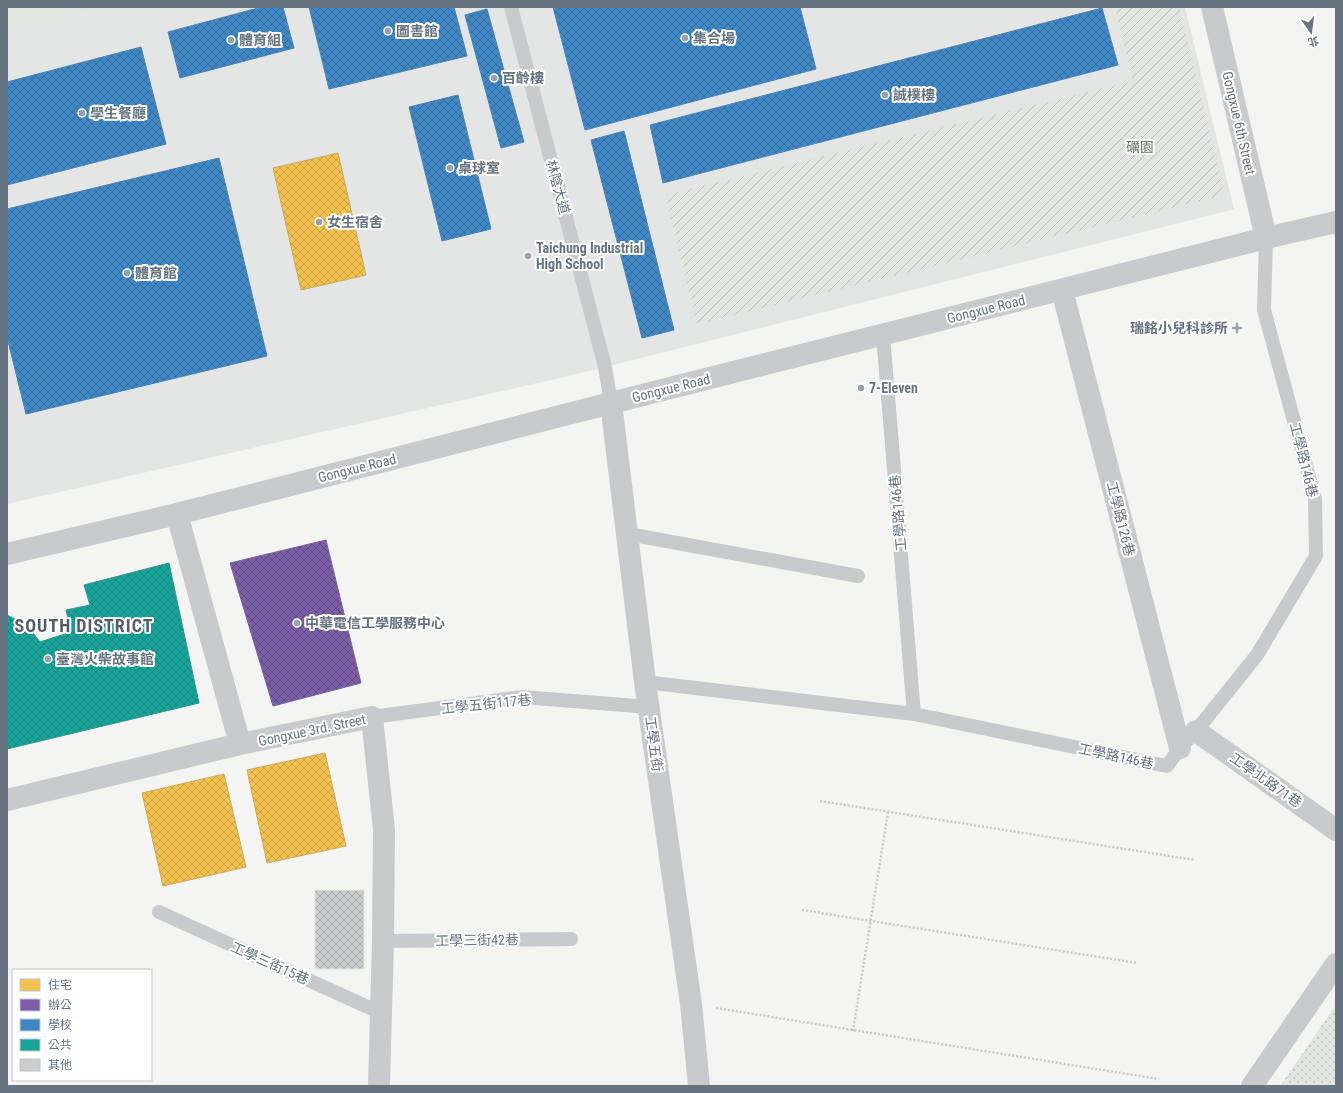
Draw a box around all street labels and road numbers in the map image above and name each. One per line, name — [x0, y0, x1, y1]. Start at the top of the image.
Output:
street label: Gongxue 6th Street — [1219, 70, 1259, 176]
street label: 林陰大道 — [543, 158, 573, 216]
street label: Gongxue Road — [945, 292, 1027, 326]
street label: Gongxue Road — [630, 371, 712, 405]
street label: 工學路146巷 — [1287, 421, 1321, 499]
street label: Gongxue Road — [316, 451, 398, 485]
street label: 工學路146巷 — [887, 474, 909, 552]
street label: 工學路126巷 — [1104, 480, 1138, 558]
street label: 工學五街117巷 — [440, 691, 532, 717]
street label: Gongxue 3rd. Street — [257, 711, 367, 749]
street label: 工學五街 — [642, 715, 666, 773]
street label: 工學路146巷 — [1077, 740, 1155, 772]
street label: 工學北路71巷 — [1227, 749, 1305, 811]
street label: 工學三街42巷 — [435, 931, 519, 949]
street label: 工學三街15巷 — [228, 939, 312, 987]

